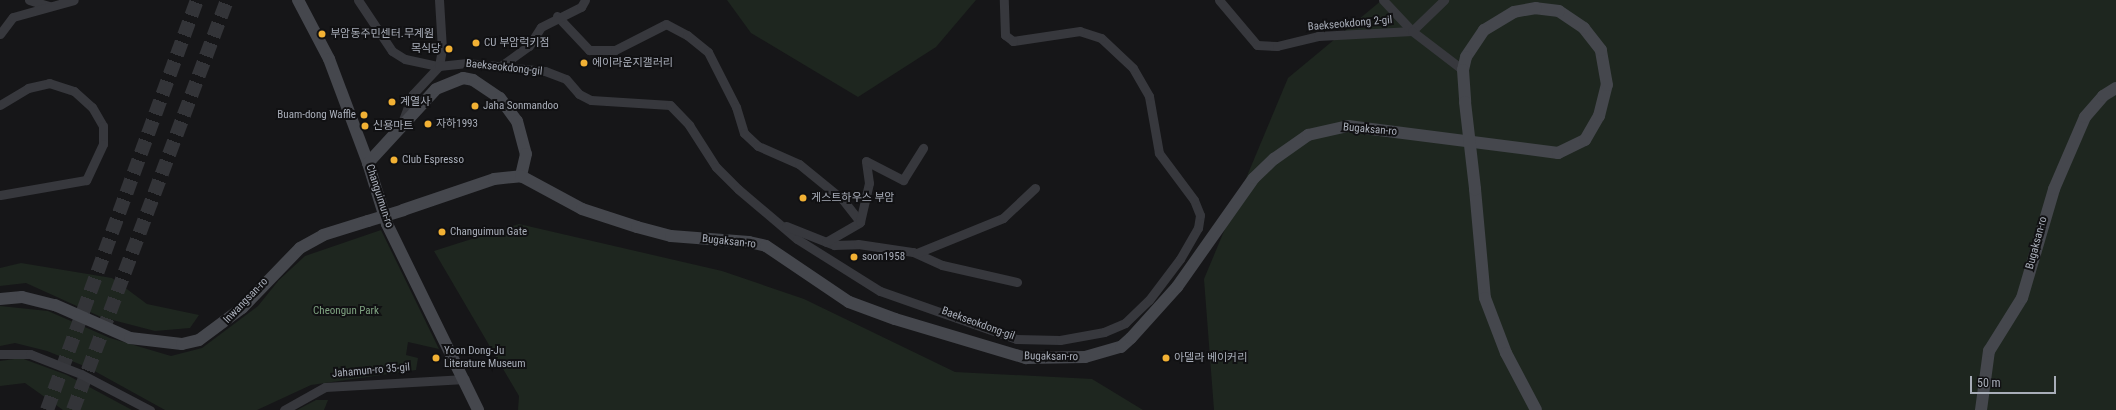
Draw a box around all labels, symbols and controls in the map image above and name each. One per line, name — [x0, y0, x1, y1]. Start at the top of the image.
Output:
street label: Baekseokdong 2-gil — [1307, 14, 1393, 34]
place label: 부암동주민센터.무계원 — [330, 27, 434, 41]
marker: 부암동주민센터.무계원 — [317, 29, 327, 39]
place label: CU 부암럭키점 — [484, 36, 550, 50]
marker: CU 부암럭키점 — [471, 38, 481, 48]
place label: 목식당 — [411, 42, 441, 56]
marker: 목식당 — [444, 44, 454, 54]
place label: 에이라운지갤러리 — [592, 56, 673, 70]
street label: Baekseokdong-gil — [465, 57, 543, 79]
marker: 에이라운지갤러리 — [579, 58, 589, 68]
place label: 계열사 — [400, 95, 430, 109]
marker: 계열사 — [387, 97, 397, 107]
place label: Jaha Sonmandoo — [483, 99, 559, 113]
marker: Jaha Sonmandoo — [470, 101, 480, 111]
place label: Buam-dong Waffle — [277, 108, 356, 122]
marker: Buam-dong Waffle — [359, 110, 369, 120]
place label: 자하1993 — [436, 117, 478, 131]
place label: 신용마트 — [373, 119, 413, 133]
marker: 자하1993 — [423, 119, 433, 129]
marker: 신용마트 — [360, 121, 370, 131]
street label: Bugaksan-ro — [1342, 121, 1398, 139]
place label: Club Espresso — [402, 153, 464, 167]
marker: Club Espresso — [389, 155, 399, 165]
street label: Changuimun-ro — [363, 163, 395, 229]
place label: 게스트하우스 부암 — [811, 191, 894, 205]
marker: 게스트하우스 부암 — [798, 193, 808, 203]
street label: Bugaksan-ro — [2024, 215, 2050, 271]
place label: Changuimun Gate — [450, 225, 527, 239]
marker: Changuimun Gate — [437, 227, 447, 237]
street label: Bugaksan-ro — [701, 233, 757, 251]
place label: soon1958 — [862, 250, 905, 264]
marker: soon1958 — [849, 252, 859, 262]
street label: Inwangsan-ro — [221, 275, 271, 327]
park label: Cheongun Park — [313, 304, 379, 318]
street label: Baekseokdong-gil — [940, 305, 1016, 343]
place label: Yoon Dong-Ju Literature Museum — [444, 345, 525, 371]
street label: Bugaksan-ro — [1024, 350, 1078, 364]
place label: 아델라 베이커리 — [1174, 351, 1247, 365]
marker: Yoon Dong-Ju Literature Museum — [431, 353, 441, 363]
marker: 아델라 베이커리 — [1161, 353, 1171, 363]
street label: Jahamun-ro 35-gil — [331, 361, 411, 381]
scale bar — [1972, 368, 2058, 394]
text: 50 m — [1977, 376, 2001, 390]

